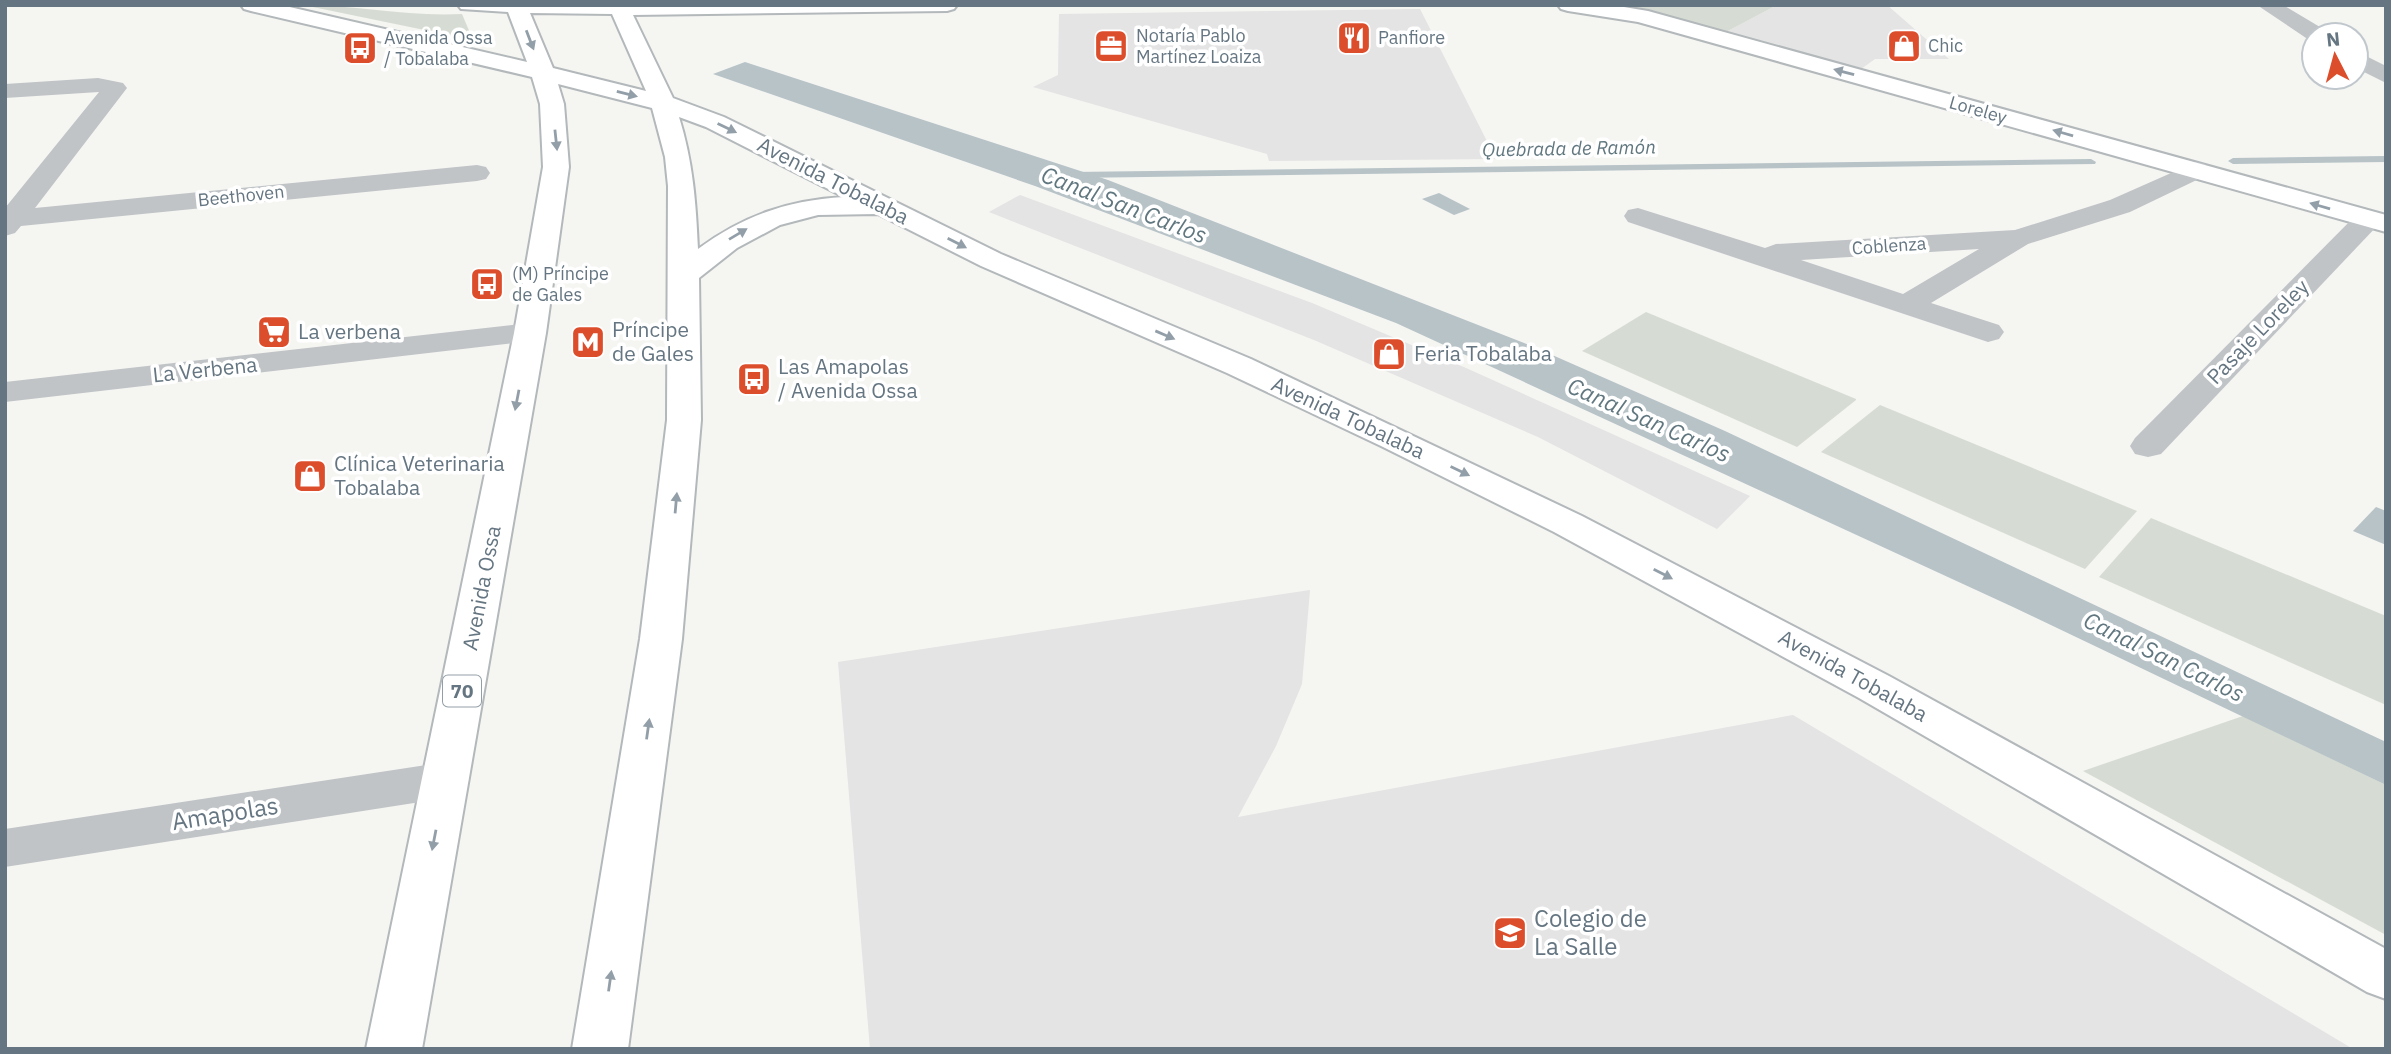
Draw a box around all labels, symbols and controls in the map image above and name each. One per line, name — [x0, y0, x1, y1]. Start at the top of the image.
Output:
restaurant icon: Panfiore — [1335, 19, 1373, 57]
north arrow — [2300, 21, 2370, 91]
place label: Notaría Pablo Martínez Loaiza — [1136, 24, 1262, 68]
place label: Avenida Ossa / Tobalaba — [384, 26, 493, 70]
place label: Panfiore — [1378, 26, 1445, 49]
text: N — [2325, 26, 2341, 52]
office icon: Notaría Pablo Martínez Loaiza — [1092, 27, 1130, 65]
shop icon: Chic — [1885, 27, 1923, 65]
bus stop icon: Avenida Ossa / Tobalaba — [341, 29, 379, 67]
one-way arrow — [524, 29, 535, 50]
place label: Chic — [1928, 34, 1963, 57]
one-way arrow — [1833, 67, 1854, 77]
one-way arrow — [616, 89, 638, 100]
street label: Loreley — [1947, 90, 2010, 129]
one-way arrow — [717, 122, 737, 134]
one-way arrow — [2052, 127, 2074, 138]
one-way arrow — [550, 129, 561, 151]
street label: Avenida Tobalaba — [753, 130, 914, 230]
water label: Quebrada de Ramón — [1482, 134, 1656, 162]
water label: Canal San Carlos — [1037, 159, 1211, 249]
street label: Beethoven — [197, 180, 285, 211]
one-way arrow — [2309, 200, 2330, 210]
one-way arrow — [728, 228, 747, 240]
street label: Coblenza — [1851, 231, 1927, 260]
one-way arrow — [947, 237, 967, 249]
place label: (M) Príncipe de Gales — [512, 262, 609, 306]
bus stop icon: (M) Príncipe de Gales — [468, 265, 506, 303]
street label: Pasaje Loreley — [2200, 272, 2315, 390]
supermarket icon: La verbena — [255, 313, 293, 351]
place label: Príncipe de Gales — [612, 315, 694, 367]
place label: La verbena — [298, 317, 401, 345]
metro station icon: Príncipe de Gales — [569, 323, 607, 361]
one-way arrow — [1155, 329, 1175, 341]
shop icon: Feria Tobalaba — [1370, 335, 1408, 373]
place label: Feria Tobalaba — [1414, 339, 1552, 367]
street label: La Verbena — [151, 350, 259, 388]
place label: Las Amapolas / Avenida Ossa — [778, 352, 918, 404]
bus stop icon: Las Amapolas / Avenida Ossa — [735, 360, 773, 398]
street label: Avenida Tobalaba — [1267, 369, 1430, 465]
water label: Canal San Carlos — [1563, 370, 1735, 468]
one-way arrow — [512, 389, 523, 411]
place label: Clínica Veterinaria Tobalaba — [334, 449, 505, 501]
shop icon: Clínica Veterinaria Tobalaba — [291, 457, 329, 495]
one-way arrow — [1451, 465, 1471, 477]
one-way arrow — [671, 492, 682, 514]
street label: Avenida Ossa — [455, 523, 507, 653]
one-way arrow — [1654, 568, 1673, 580]
water label: Canal San Carlos — [2079, 604, 2250, 708]
street label: Avenida Tobalaba — [1774, 623, 1933, 728]
road number: 70 — [443, 676, 481, 706]
one-way arrow — [643, 718, 654, 740]
street label: Amapolas — [169, 789, 280, 837]
one-way arrow — [428, 829, 439, 851]
place label: Colegio de La Salle — [1534, 902, 1647, 962]
school or university icon: Colegio de La Salle — [1491, 914, 1529, 952]
one-way arrow — [604, 970, 615, 992]

